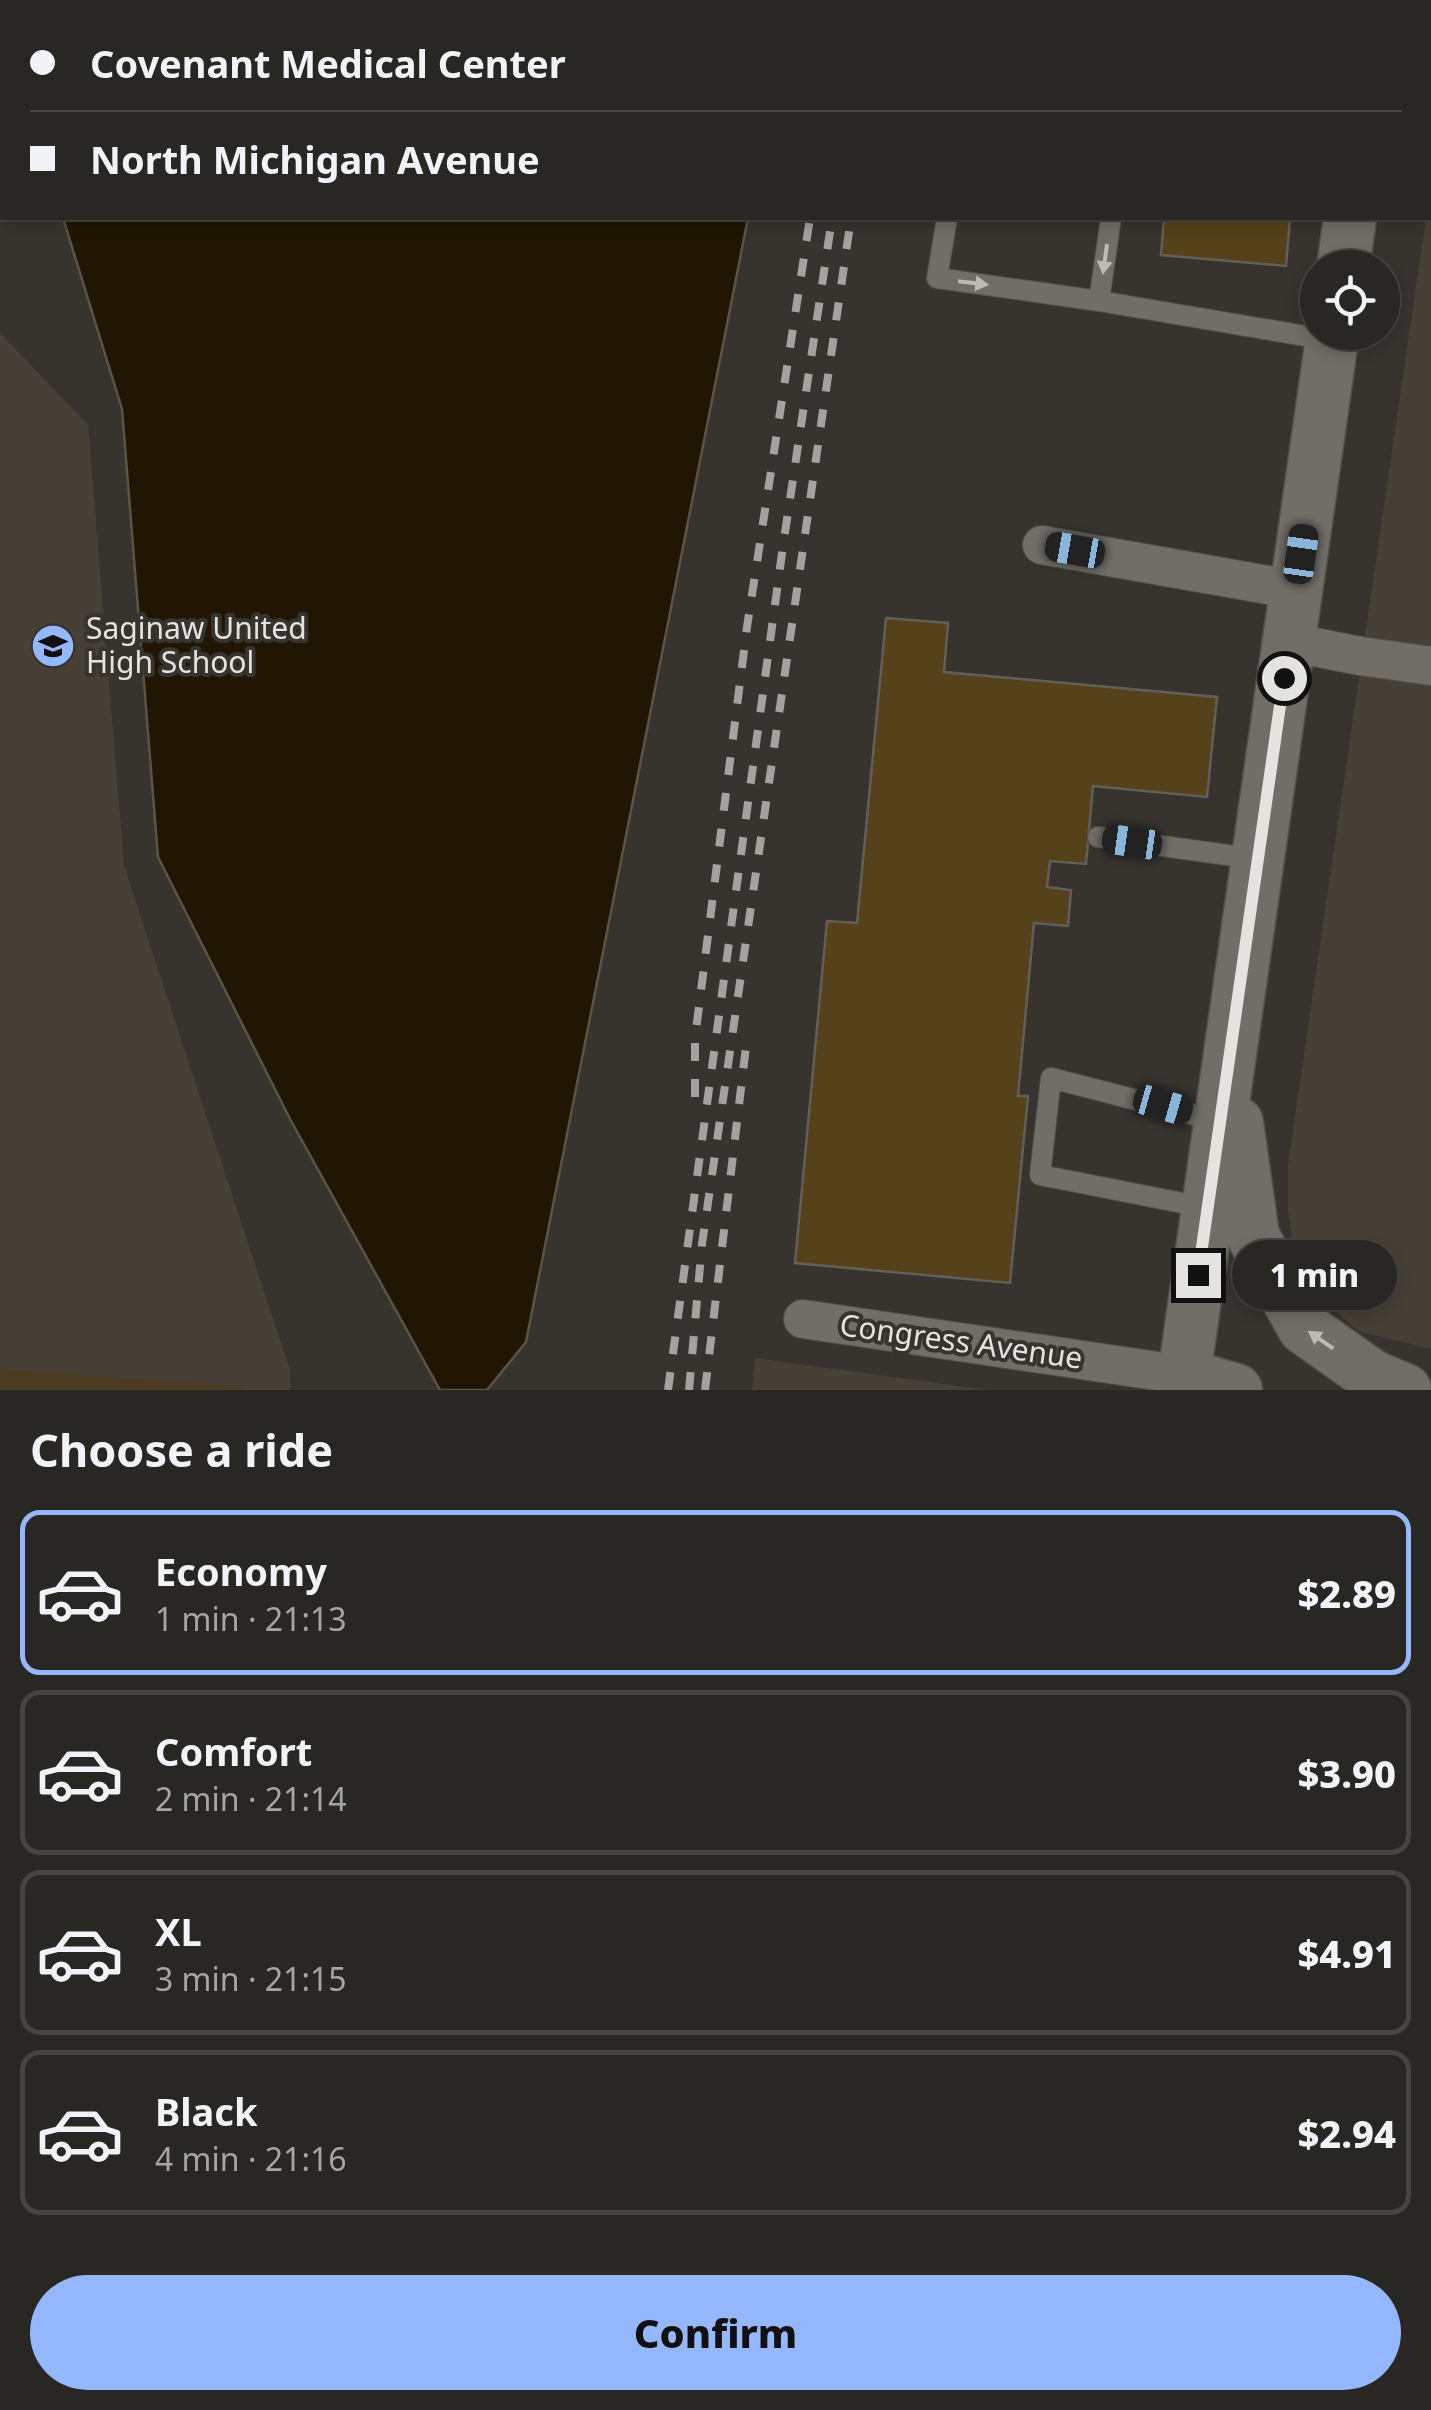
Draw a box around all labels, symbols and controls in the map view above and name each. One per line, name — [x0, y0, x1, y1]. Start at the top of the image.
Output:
text: Covenant Medical Center — [90, 37, 566, 89]
text: North Michigan Avenue — [90, 133, 540, 185]
one-way arrow — [1096, 244, 1112, 275]
map controls — [1300, 250, 1400, 350]
button: locate — [1300, 250, 1400, 350]
one-way arrow — [958, 275, 989, 291]
car — [1282, 522, 1320, 586]
car — [1043, 530, 1107, 570]
place label: Saginaw United High School — [86, 607, 307, 682]
school or university icon: Saginaw United High School — [30, 623, 76, 669]
route start — [1262, 656, 1307, 701]
car — [1100, 823, 1164, 861]
car — [1130, 1082, 1196, 1128]
callout: 1 min — [1233, 1240, 1398, 1310]
route end — [1176, 1253, 1221, 1298]
text: 1 min — [1270, 1253, 1359, 1296]
street label: Congress Avenue — [837, 1303, 1085, 1378]
one-way arrow — [1308, 1331, 1335, 1351]
text: Choose a ride — [30, 1419, 333, 1480]
text: Economy — [155, 1545, 327, 1597]
icon: car — [35, 1548, 125, 1638]
text: $2.89 — [1297, 1567, 1396, 1619]
text: 1 min · 21:13 — [155, 1597, 347, 1640]
text: Comfort — [155, 1725, 312, 1777]
icon: car — [35, 1728, 125, 1818]
text: $3.90 — [1297, 1747, 1396, 1799]
text: 2 min · 21:14 — [155, 1777, 347, 1820]
text: XL — [155, 1905, 202, 1957]
icon: car — [35, 1908, 125, 1998]
text: $4.91 — [1297, 1927, 1396, 1979]
text: 3 min · 21:15 — [155, 1957, 347, 2000]
text: Black — [155, 2085, 258, 2137]
icon: car — [35, 2088, 125, 2178]
text: $2.94 — [1297, 2107, 1396, 2159]
text: 4 min · 21:16 — [155, 2137, 347, 2180]
button: Confirm — [30, 2275, 1401, 2390]

